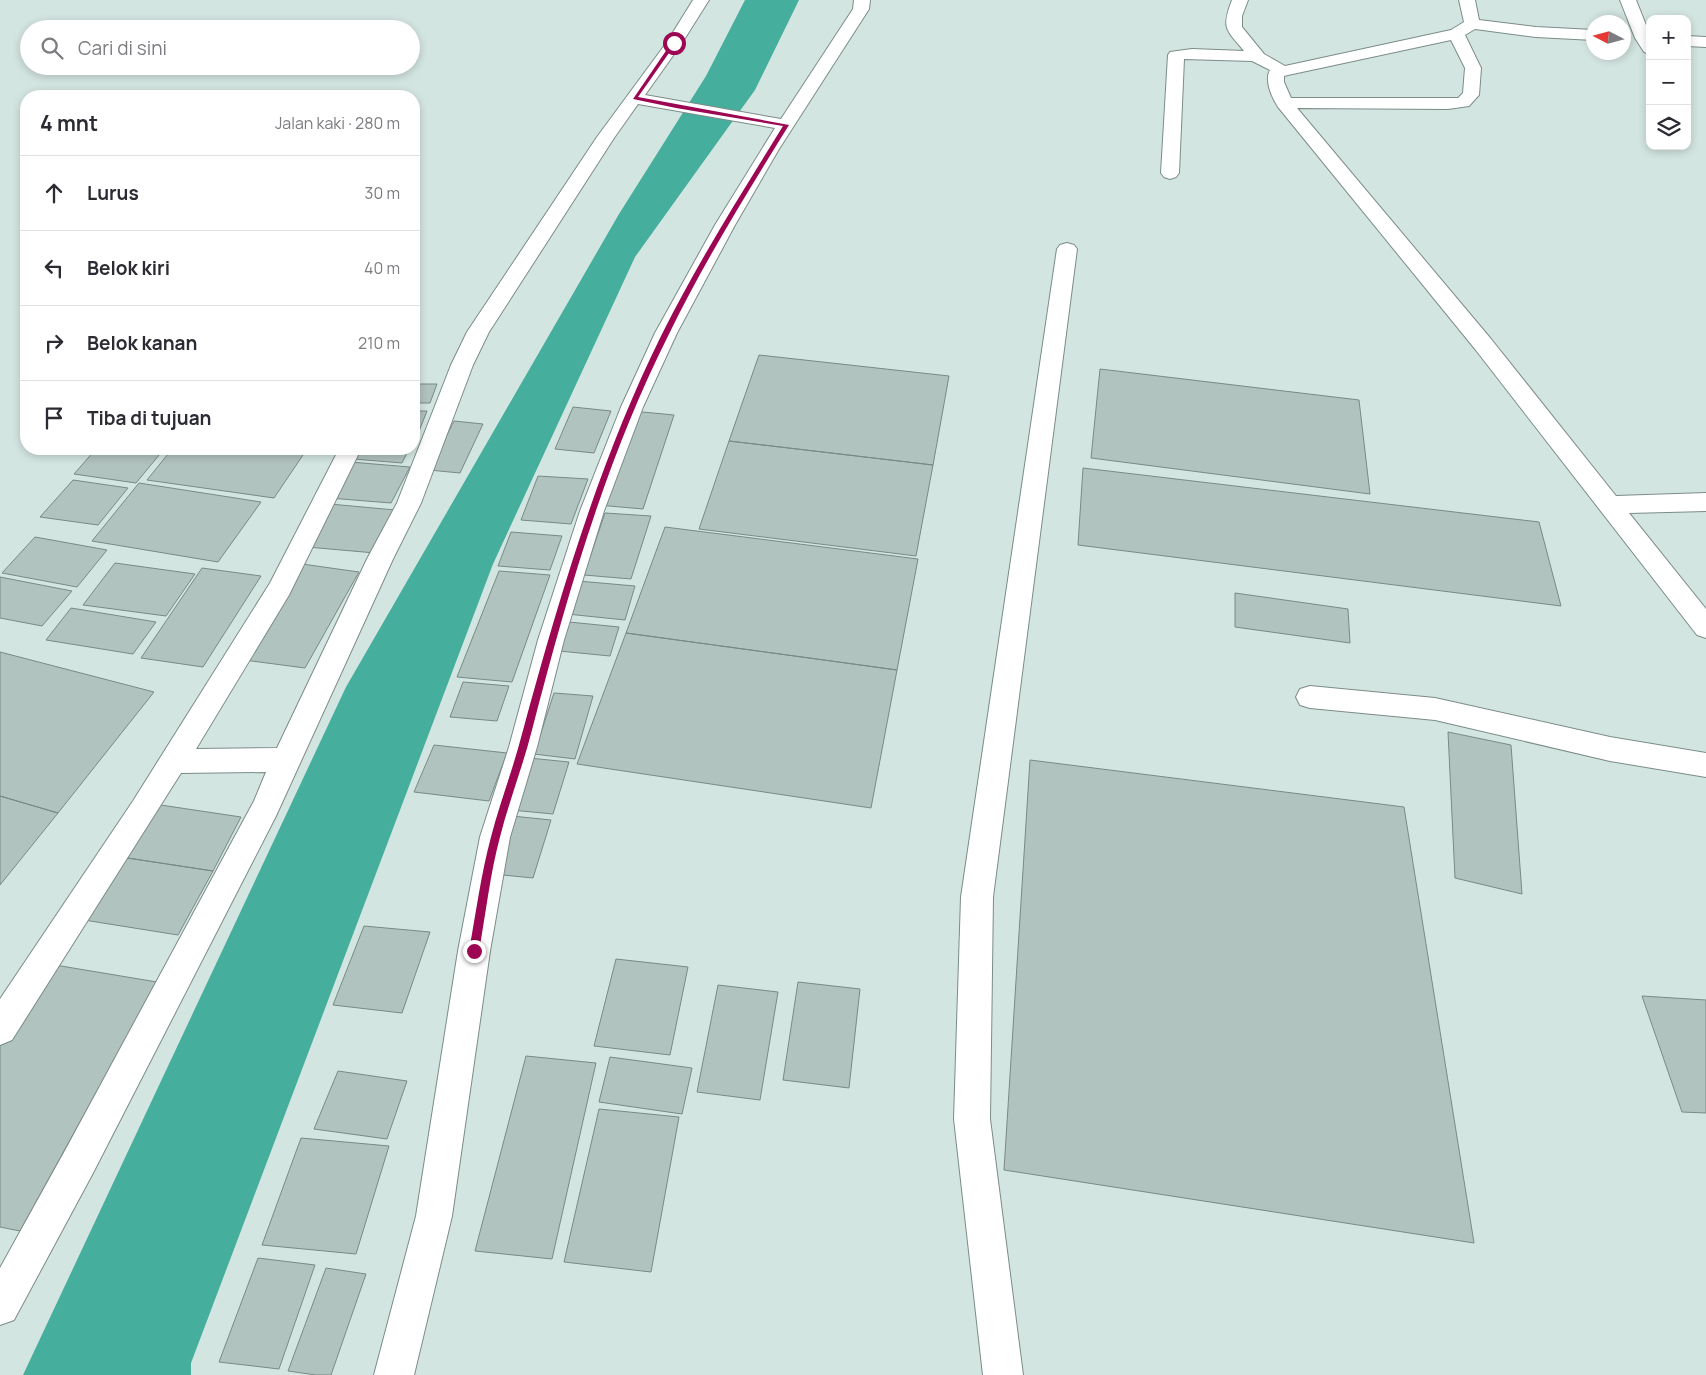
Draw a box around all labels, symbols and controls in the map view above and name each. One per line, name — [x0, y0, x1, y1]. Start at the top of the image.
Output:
north arrow — [1586, 15, 1631, 60]
map controls — [1646, 15, 1691, 150]
button: + — [1646, 15, 1691, 60]
search box — [20, 20, 420, 75]
route start — [663, 32, 686, 55]
icon: search — [38, 34, 66, 62]
text: Cari di sini — [78, 35, 167, 61]
button: − — [1646, 60, 1691, 105]
button: layers — [1646, 105, 1691, 150]
text: 4 mnt — [40, 109, 98, 137]
text: Jalan kaki · 280 m — [275, 112, 400, 134]
icon: ahead — [40, 179, 68, 207]
text: Lurus — [87, 180, 139, 206]
text: 30 m — [365, 182, 400, 204]
icon: left — [40, 254, 68, 282]
text: Belok kiri — [87, 255, 170, 281]
text: 40 m — [364, 257, 400, 279]
icon: right — [40, 329, 68, 357]
text: Belok kanan — [87, 330, 197, 356]
text: 210 m — [358, 332, 400, 354]
icon: arrive — [40, 404, 68, 432]
text: Tiba di tujuan — [87, 405, 211, 431]
route end — [463, 940, 486, 963]

